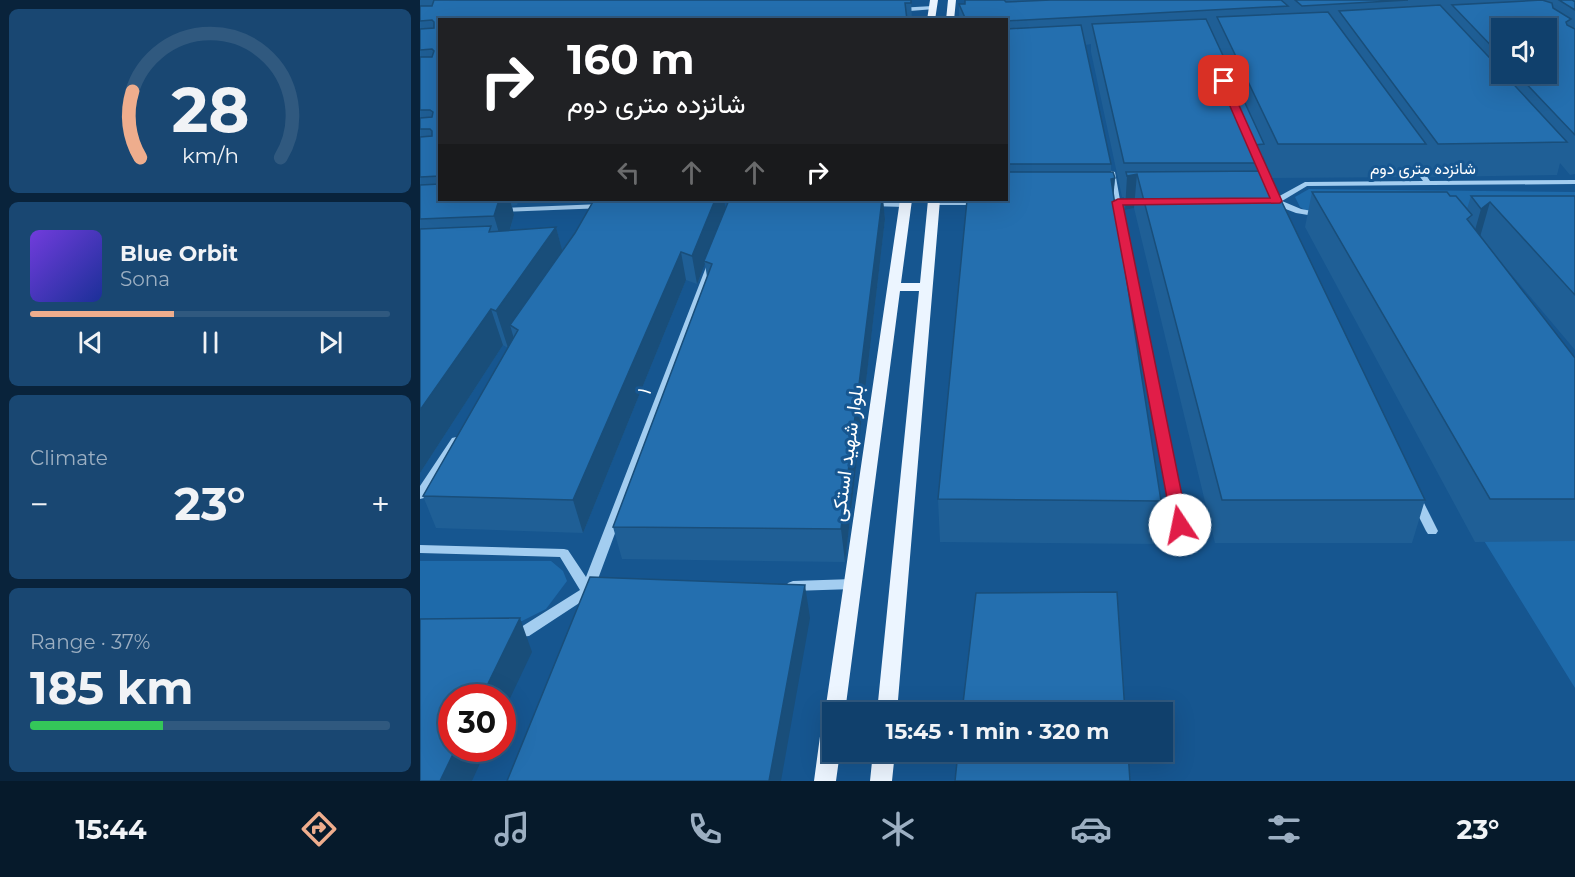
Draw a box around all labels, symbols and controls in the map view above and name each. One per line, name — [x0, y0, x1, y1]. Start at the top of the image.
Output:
map controls — [1491, 18, 1557, 84]
button: sound — [1491, 18, 1557, 84]
text: 160 m — [567, 33, 695, 85]
icon: right — [468, 42, 546, 120]
pin — [1198, 55, 1249, 106]
icon: arrive — [1207, 64, 1240, 97]
text: 28 — [171, 72, 249, 148]
text: شانزده متری دوم — [567, 87, 746, 120]
text: km/h — [181, 142, 239, 168]
icon: left — [612, 156, 645, 189]
icon: ahead — [675, 156, 708, 189]
icon: ahead — [738, 156, 771, 189]
icon: right — [801, 156, 834, 189]
street label: شانزده متری دوم — [1370, 159, 1476, 179]
text: Blue Orbit — [120, 240, 238, 267]
text: Sona — [120, 267, 170, 291]
icon: previous — [74, 326, 107, 359]
icon: pause — [194, 326, 227, 359]
icon: next — [314, 326, 347, 359]
street label: بلوار شهید استکی — [826, 383, 869, 523]
street label: ۱ — [632, 384, 656, 398]
text: Climate — [30, 446, 108, 470]
text: 23° — [174, 476, 246, 531]
text: − — [30, 484, 49, 524]
text: + — [371, 484, 390, 524]
position arrow — [1148, 493, 1212, 557]
text: Range · 37% — [30, 630, 150, 654]
text: 185 km — [30, 660, 193, 715]
speed limit sign: 30 — [438, 684, 516, 762]
text: 15:45 · 1 min · 320 m — [886, 718, 1109, 745]
icon: directions — [298, 808, 340, 850]
icon: music — [491, 808, 533, 850]
icon: phone — [684, 808, 726, 850]
icon: climate — [877, 808, 919, 850]
icon: car — [1070, 808, 1112, 850]
icon: filters — [1263, 808, 1305, 850]
text: 15:44 — [76, 813, 147, 846]
text: 23° — [1457, 813, 1499, 846]

